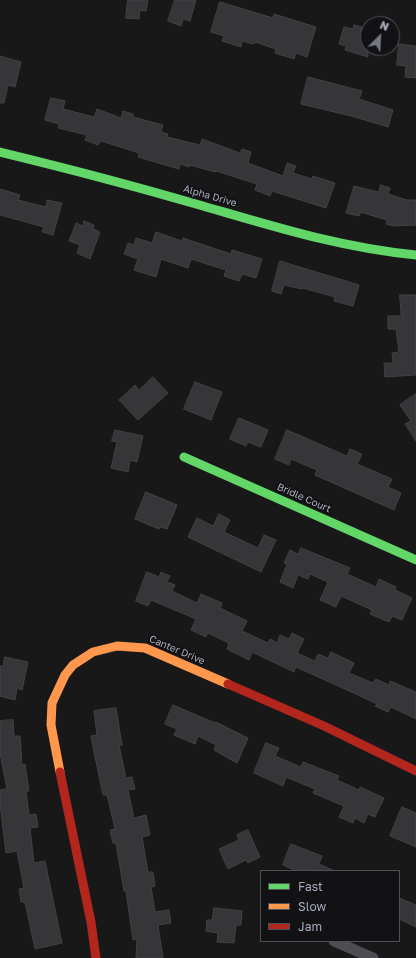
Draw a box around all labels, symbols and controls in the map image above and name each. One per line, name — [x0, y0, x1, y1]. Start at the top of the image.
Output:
north arrow — [360, 16, 400, 56]
text: N — [378, 18, 391, 33]
street label: Alpha Drive — [182, 183, 238, 209]
street label: Bridle Court — [275, 481, 333, 515]
street label: Canter Drive — [147, 633, 207, 667]
legend — [260, 870, 400, 942]
text: Fast — [298, 879, 323, 894]
text: Slow — [298, 899, 326, 914]
text: Jam — [298, 919, 322, 934]

